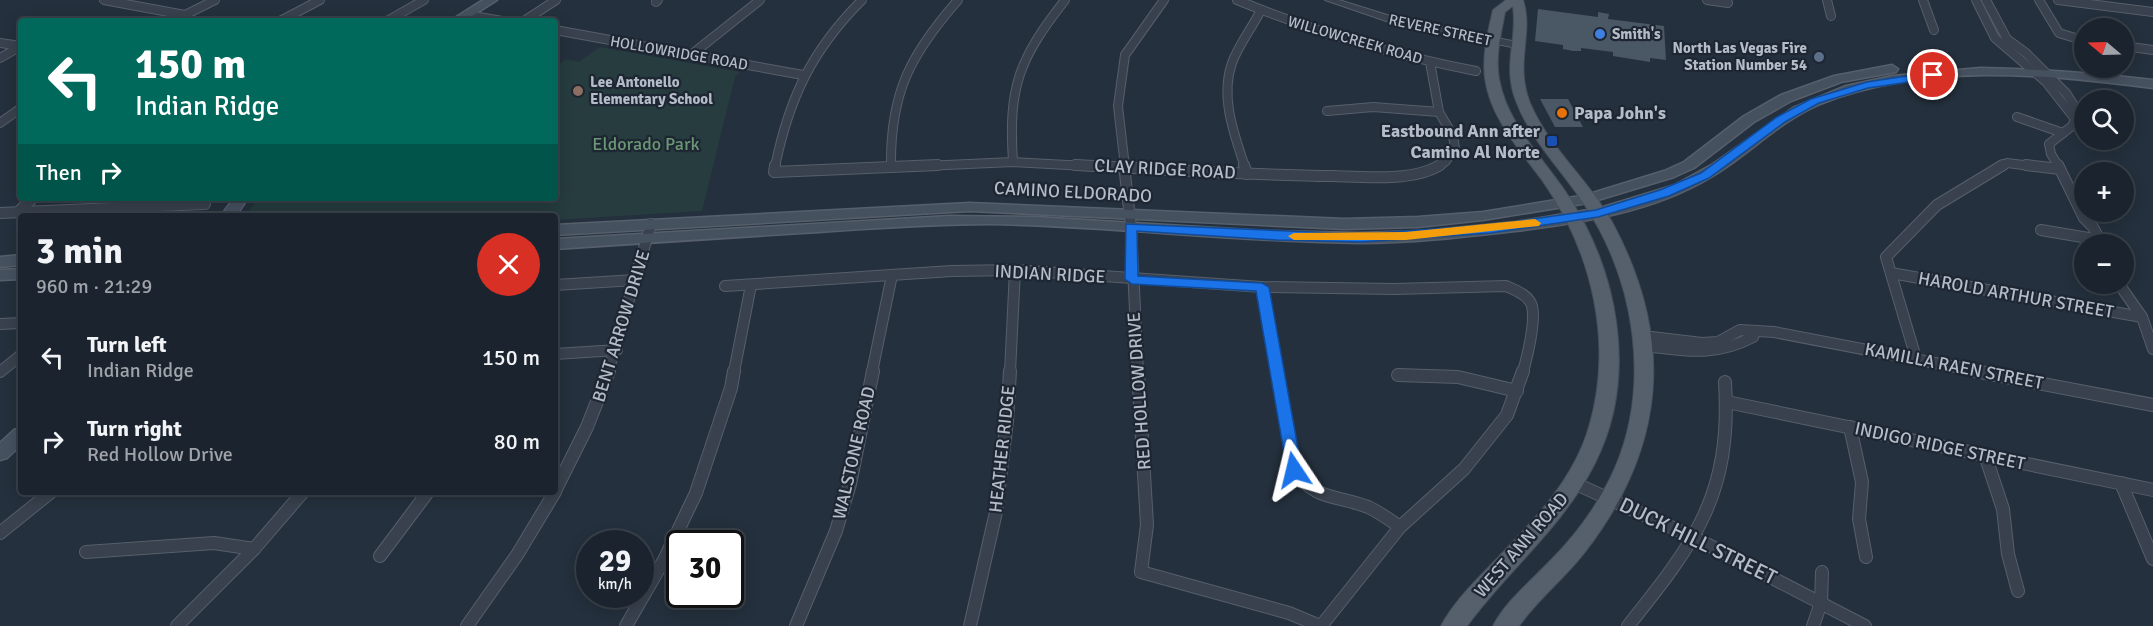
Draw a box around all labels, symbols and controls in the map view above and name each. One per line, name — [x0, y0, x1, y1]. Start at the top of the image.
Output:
street label: REVERE STREET — [1387, 10, 1493, 50]
street label: WILLOWCREEK ROAD — [1286, 12, 1424, 68]
north arrow — [2074, 18, 2134, 78]
map controls — [2074, 18, 2134, 294]
place label: Smith's — [1612, 25, 1661, 43]
marker: Smith's — [1593, 27, 1607, 41]
street label: HOLLOWRIDGE ROAD — [609, 32, 749, 74]
text: 150 m — [135, 39, 246, 90]
place label: North Las Vegas Fire Station Number 54 — [1672, 39, 1807, 74]
icon: left — [36, 42, 114, 120]
pin — [1907, 49, 1958, 100]
marker: North Las Vegas Fire Station Number 54 — [1812, 50, 1826, 64]
icon: arrive — [1916, 58, 1949, 91]
place label: Lee Antonello Elementary School — [590, 73, 713, 108]
marker: Lee Antonello Elementary School — [571, 84, 585, 98]
text: Indian Ridge — [135, 90, 279, 123]
button: search — [2074, 90, 2134, 150]
place label: Papa John's — [1574, 102, 1666, 124]
marker: Papa John's — [1555, 106, 1569, 120]
place label: Eastbound Ann after Camino Al Norte — [1381, 120, 1541, 163]
park label: Eldorado Park — [592, 133, 700, 155]
marker: Eastbound Ann after Camino Al Norte — [1545, 134, 1559, 148]
street label: CLAY RIDGE ROAD — [1094, 154, 1236, 184]
icon: right — [94, 156, 127, 189]
text: Then — [36, 159, 82, 186]
button: + — [2074, 162, 2134, 222]
street label: CAMINO ELDORADO — [994, 177, 1152, 207]
text: 3 min — [36, 229, 123, 274]
button: close — [477, 233, 540, 296]
button: − — [2074, 234, 2134, 294]
street label: BENT ARROW DRIVE — [587, 247, 655, 405]
street label: INDIAN RIDGE — [994, 260, 1106, 288]
street label: HAROLD ARTHUR STREET — [1917, 267, 2116, 323]
text: 960 m · 21:29 — [36, 274, 152, 299]
street label: RED HOLLOW DRIVE — [1123, 311, 1155, 471]
text: Turn left — [87, 331, 167, 358]
street label: KAMILLA RAEN STREET — [1863, 338, 2045, 394]
icon: left — [36, 341, 69, 374]
text: 150 m — [482, 344, 540, 371]
text: Indian Ridge — [87, 358, 194, 383]
street label: WALSTONE ROAD — [828, 384, 880, 522]
street label: HEATHER RIDGE — [984, 384, 1020, 514]
text: Turn right — [87, 415, 182, 442]
street label: INDIGO RIDGE STREET — [1853, 417, 2027, 475]
icon: right — [36, 425, 69, 458]
text: 80 m — [494, 428, 540, 455]
position arrow — [1262, 438, 1326, 502]
text: Red Hollow Drive — [87, 442, 233, 467]
street label: WEST ANN ROAD — [1469, 488, 1573, 602]
street label: DUCK HILL STREET — [1615, 492, 1782, 591]
speed limit sign: 30 — [666, 530, 744, 608]
text: 29 — [599, 543, 631, 580]
text: km/h — [598, 575, 632, 593]

